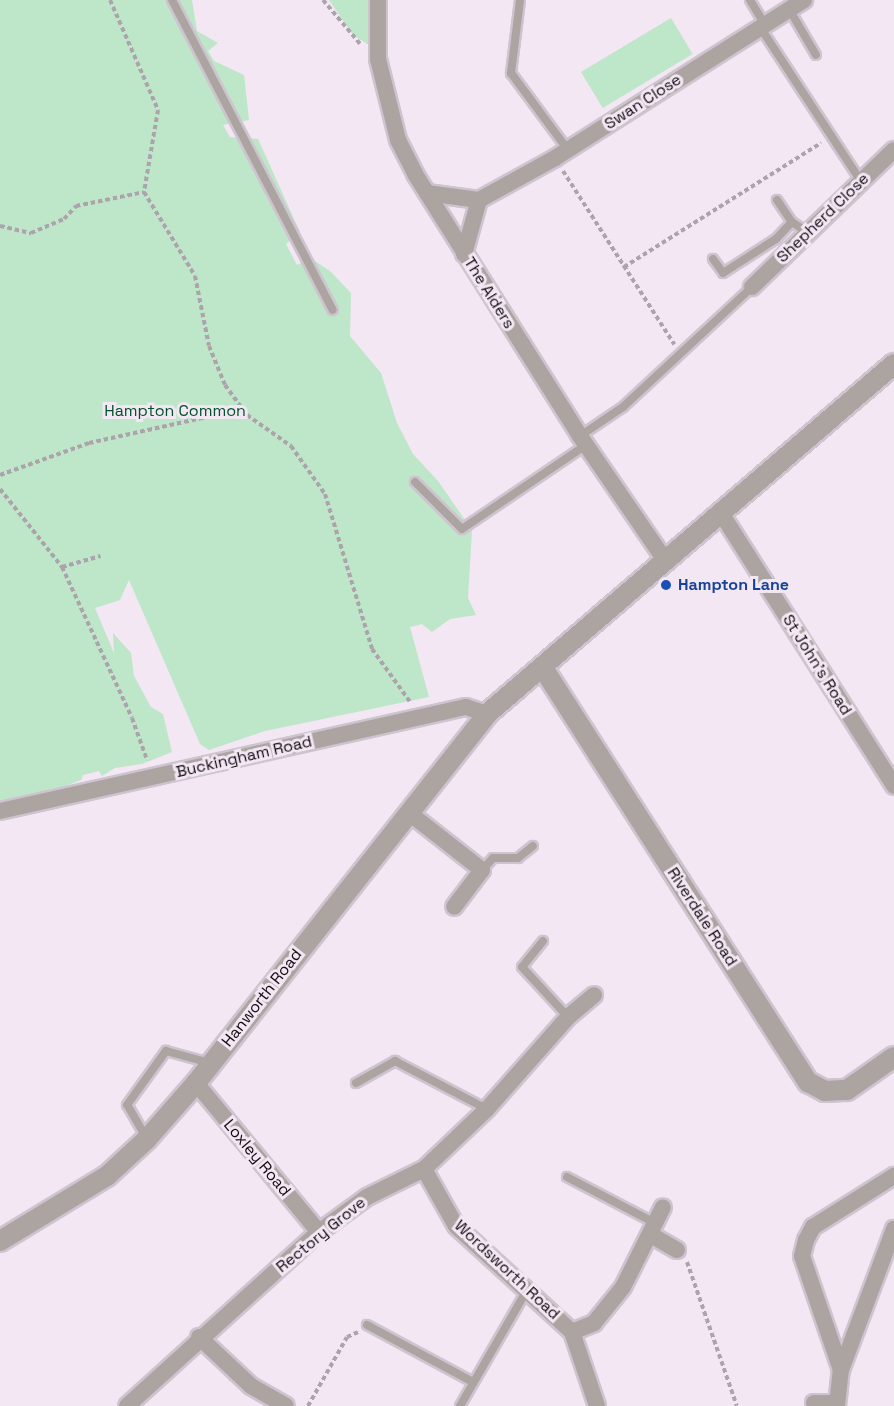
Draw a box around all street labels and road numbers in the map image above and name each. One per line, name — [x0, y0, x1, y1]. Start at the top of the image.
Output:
street label: Swan Close — [601, 70, 685, 134]
street label: Shepherd Close — [773, 169, 873, 267]
street label: The Alders — [459, 254, 519, 332]
street label: St John's Road — [778, 611, 856, 719]
street label: Buckingham Road — [174, 732, 314, 782]
street label: Riverdale Road — [663, 864, 741, 970]
street label: Hanworth Road — [218, 945, 306, 1051]
street label: Loxley Road — [219, 1116, 295, 1200]
street label: Rectory Grove — [272, 1193, 370, 1277]
street label: Wordsworth Road — [450, 1216, 564, 1324]

